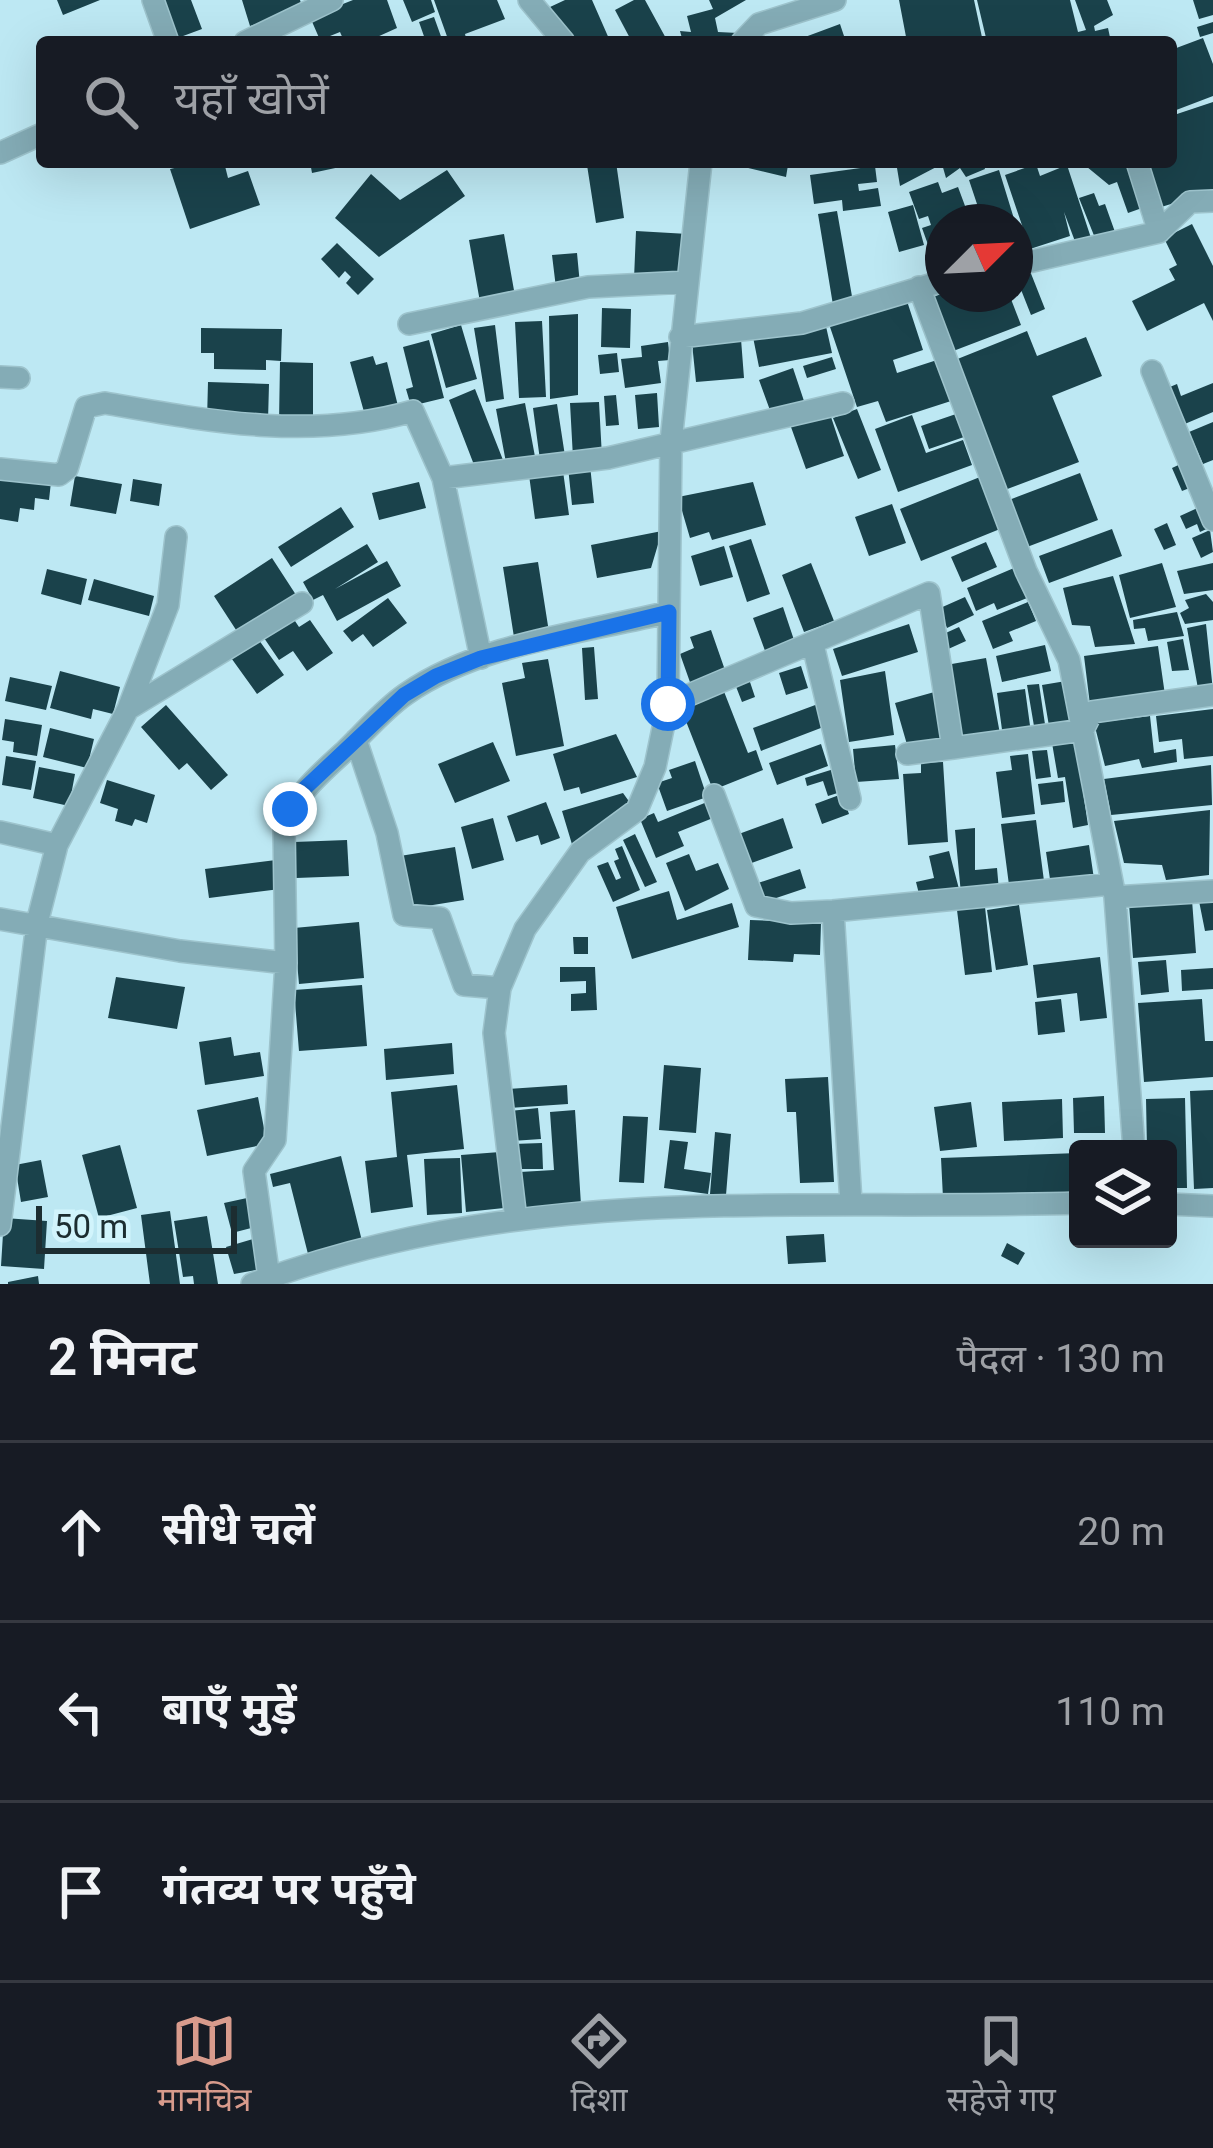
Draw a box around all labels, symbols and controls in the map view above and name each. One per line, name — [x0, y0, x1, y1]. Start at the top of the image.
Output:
search box — [36, 36, 1177, 168]
icon: search — [78, 69, 144, 135]
text: यहाँ खोजें — [174, 72, 329, 125]
north arrow — [925, 204, 1033, 312]
route start — [641, 677, 695, 731]
route end — [263, 782, 317, 836]
map controls — [1069, 1140, 1177, 1248]
button: layers — [1069, 1140, 1177, 1248]
scale bar — [36, 1200, 237, 1253]
text: 50 m — [54, 1207, 128, 1246]
text: 2 मिनट — [48, 1328, 197, 1387]
text: पैदल · 130 m — [957, 1336, 1165, 1382]
icon: ahead — [48, 1499, 114, 1565]
text: सीधे चलें — [162, 1502, 315, 1555]
text: 20 m — [1077, 1509, 1165, 1555]
icon: left — [48, 1679, 114, 1745]
text: बाएँ मुड़ें — [162, 1682, 297, 1735]
text: 110 m — [1055, 1689, 1165, 1735]
icon: arrive — [48, 1859, 114, 1925]
text: गंतव्य पर पहुँचे — [162, 1862, 416, 1915]
tab: मानचित्र — [157, 2008, 252, 2124]
tab: दिशा — [566, 2008, 632, 2124]
tab: सहेजे गए — [946, 2008, 1056, 2124]

